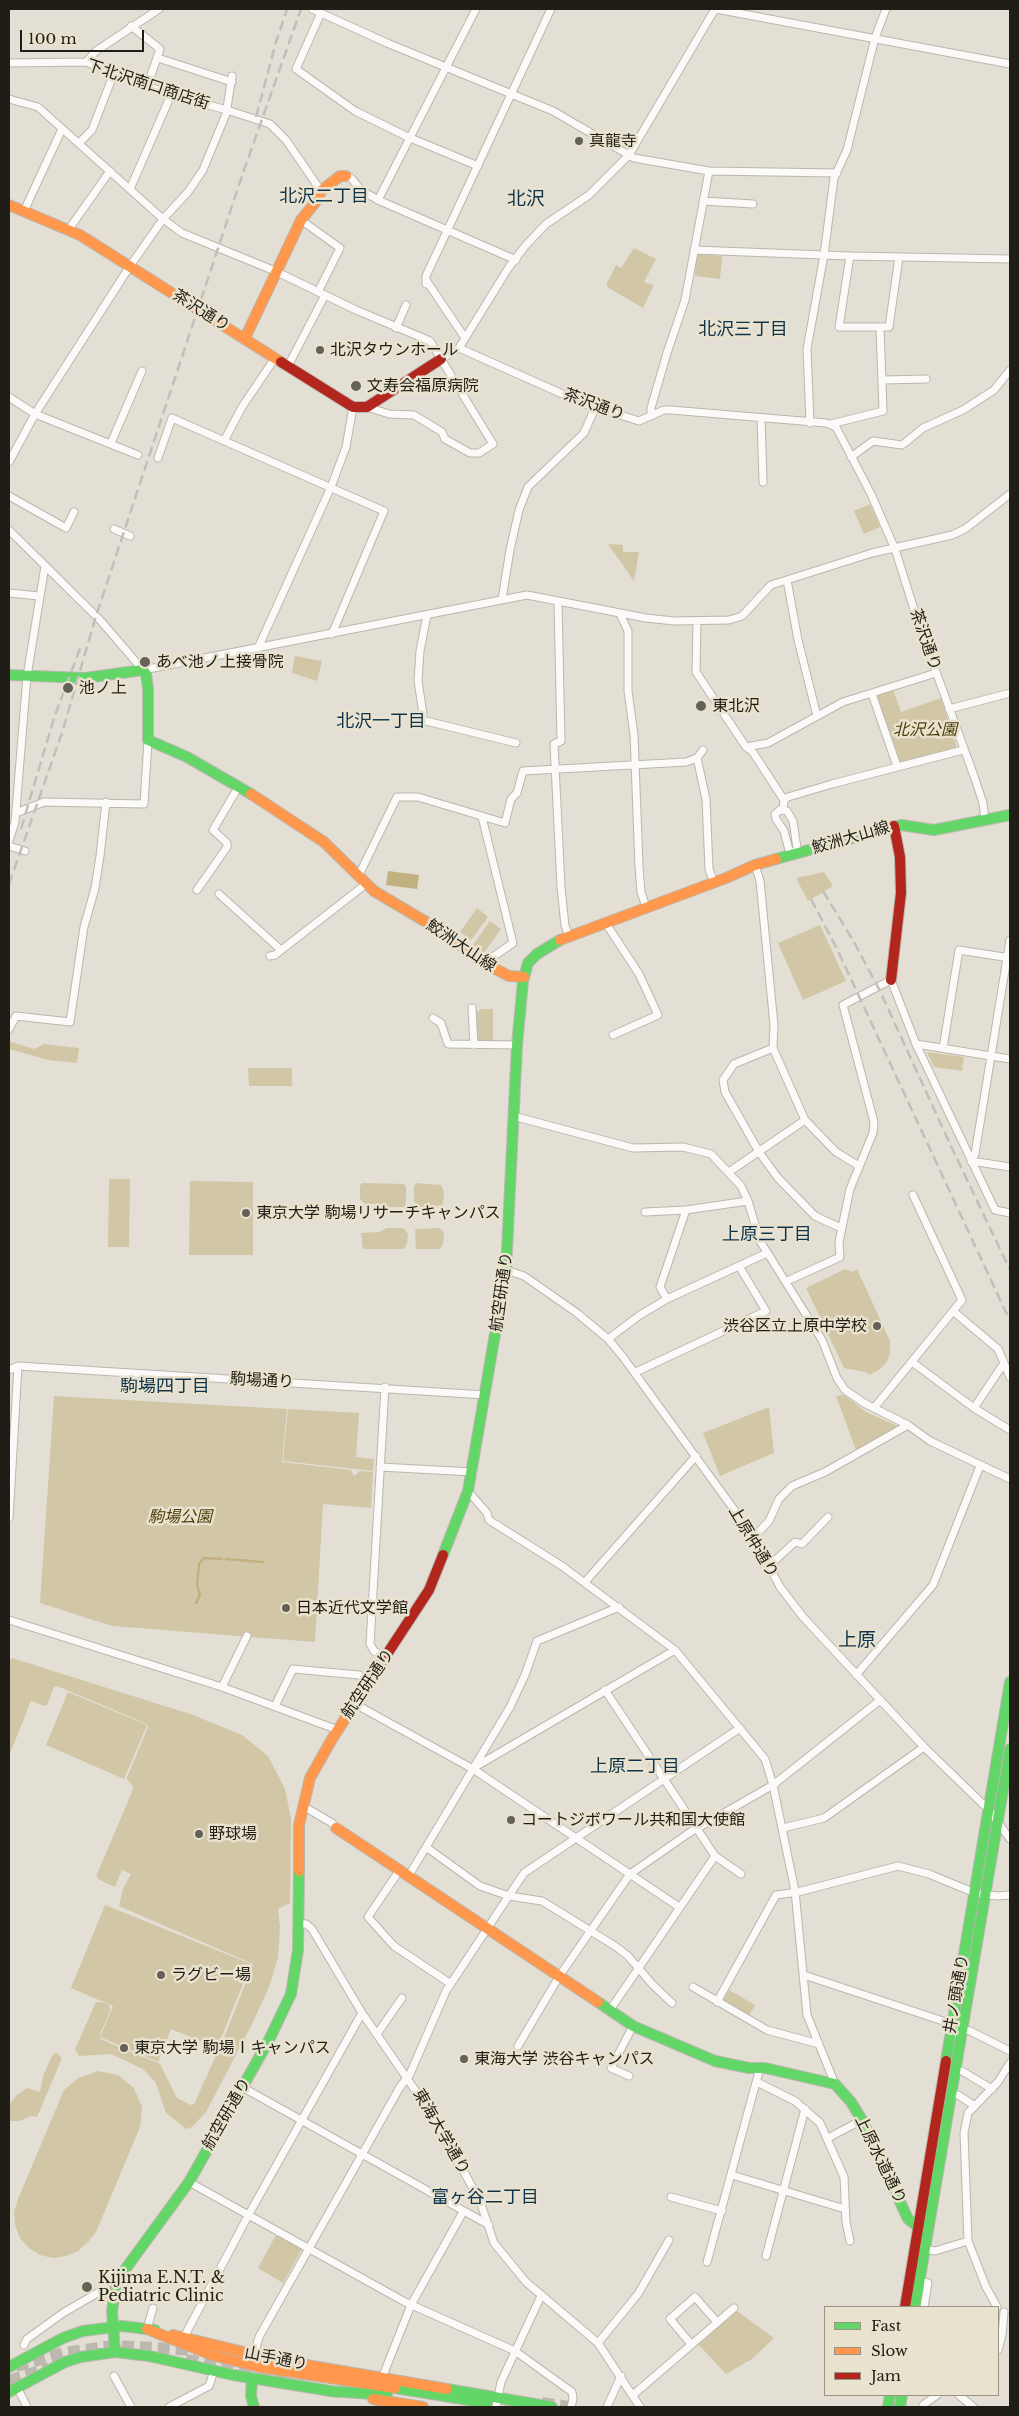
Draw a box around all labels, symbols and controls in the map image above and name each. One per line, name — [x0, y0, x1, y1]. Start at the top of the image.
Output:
scale bar — [22, 20, 146, 52]
text: 100 m — [28, 29, 77, 48]
street label: 下北沢南口商店街 — [84, 56, 212, 114]
place label: 真龍寺 — [589, 131, 637, 151]
marker: 真龍寺 — [573, 135, 585, 147]
district label: 北沢二丁目 — [279, 186, 369, 208]
district label: 北沢 — [507, 189, 545, 211]
street label: 茶沢通り — [169, 286, 233, 336]
district label: 北沢三丁目 — [698, 319, 788, 341]
place label: 北沢タウンホール — [330, 340, 458, 360]
marker: 北沢タウンホール — [314, 344, 326, 356]
place label: 文寿会福原病院 — [367, 376, 479, 396]
marker: 文寿会福原病院 — [349, 379, 363, 393]
street label: 茶沢通り — [561, 385, 627, 425]
street label: 茶沢通り — [906, 607, 944, 673]
place label: あべ池ノ上接骨院 — [156, 652, 284, 672]
marker: あべ池ノ上接骨院 — [138, 655, 152, 669]
place label: 池ノ上 — [79, 678, 127, 698]
marker: 池ノ上 — [61, 681, 75, 695]
place label: 東北沢 — [712, 696, 760, 716]
marker: 東北沢 — [694, 699, 708, 713]
district label: 北沢一丁目 — [336, 711, 426, 733]
park label: 北沢公園 — [893, 720, 957, 740]
street label: 鮫洲大山線 — [810, 818, 892, 858]
street label: 鮫洲大山線 — [422, 916, 500, 976]
place label: 東京大学 駒場リサーチキャンパス — [256, 1203, 501, 1223]
marker: 東京大学 駒場リサーチキャンパス — [240, 1207, 252, 1219]
district label: 上原三丁目 — [722, 1224, 812, 1246]
street label: 航空研通り — [487, 1251, 517, 1333]
place label: 渋谷区立上原中学校 — [723, 1316, 867, 1336]
marker: 渋谷区立上原中学校 — [871, 1320, 883, 1332]
street label: 駒場通り — [230, 1370, 294, 1392]
district label: 駒場四丁目 — [120, 1376, 210, 1398]
street label: 上原仲通り — [724, 1503, 782, 1581]
park label: 駒場公園 — [148, 1507, 212, 1527]
place label: 日本近代文学館 — [296, 1598, 408, 1618]
marker: 日本近代文学館 — [280, 1602, 292, 1614]
district label: 上原 — [838, 1630, 876, 1652]
street label: 航空研通り — [338, 1645, 398, 1723]
district label: 上原二丁目 — [590, 1756, 680, 1778]
place label: コートジボワール共和国大使館 — [521, 1810, 745, 1830]
marker: コートジボワール共和国大使館 — [505, 1814, 517, 1826]
place label: 野球場 — [209, 1824, 257, 1844]
marker: 野球場 — [193, 1828, 205, 1840]
street label: 井ノ頭通り — [941, 1953, 973, 2035]
place label: ラグビー場 — [171, 1965, 251, 1985]
marker: ラグビー場 — [155, 1969, 167, 1981]
place label: 東京大学 駒場Ⅰキャンパス — [134, 2038, 331, 2058]
marker: 東京大学 駒場Ⅰキャンパス — [118, 2042, 130, 2054]
place label: 東海大学 渋谷キャンパス — [474, 2049, 655, 2069]
marker: 東海大学 渋谷キャンパス — [458, 2053, 470, 2065]
street label: 航空研通り — [199, 2075, 255, 2153]
street label: 東海大学通り — [409, 2086, 473, 2178]
street label: 上原水道通り — [850, 2113, 910, 2207]
district label: 富ヶ谷二丁目 — [431, 2187, 539, 2209]
place label: Kijima E.N.T. & Pediatric Clinic — [98, 2268, 225, 2306]
marker: Kijima E.N.T. & Pediatric Clinic — [80, 2280, 94, 2294]
legend — [824, 2306, 999, 2396]
text: Fast — [871, 2316, 901, 2335]
text: Slow — [871, 2341, 908, 2360]
street label: 山手通り — [243, 2343, 309, 2375]
text: Jam — [871, 2366, 901, 2385]

